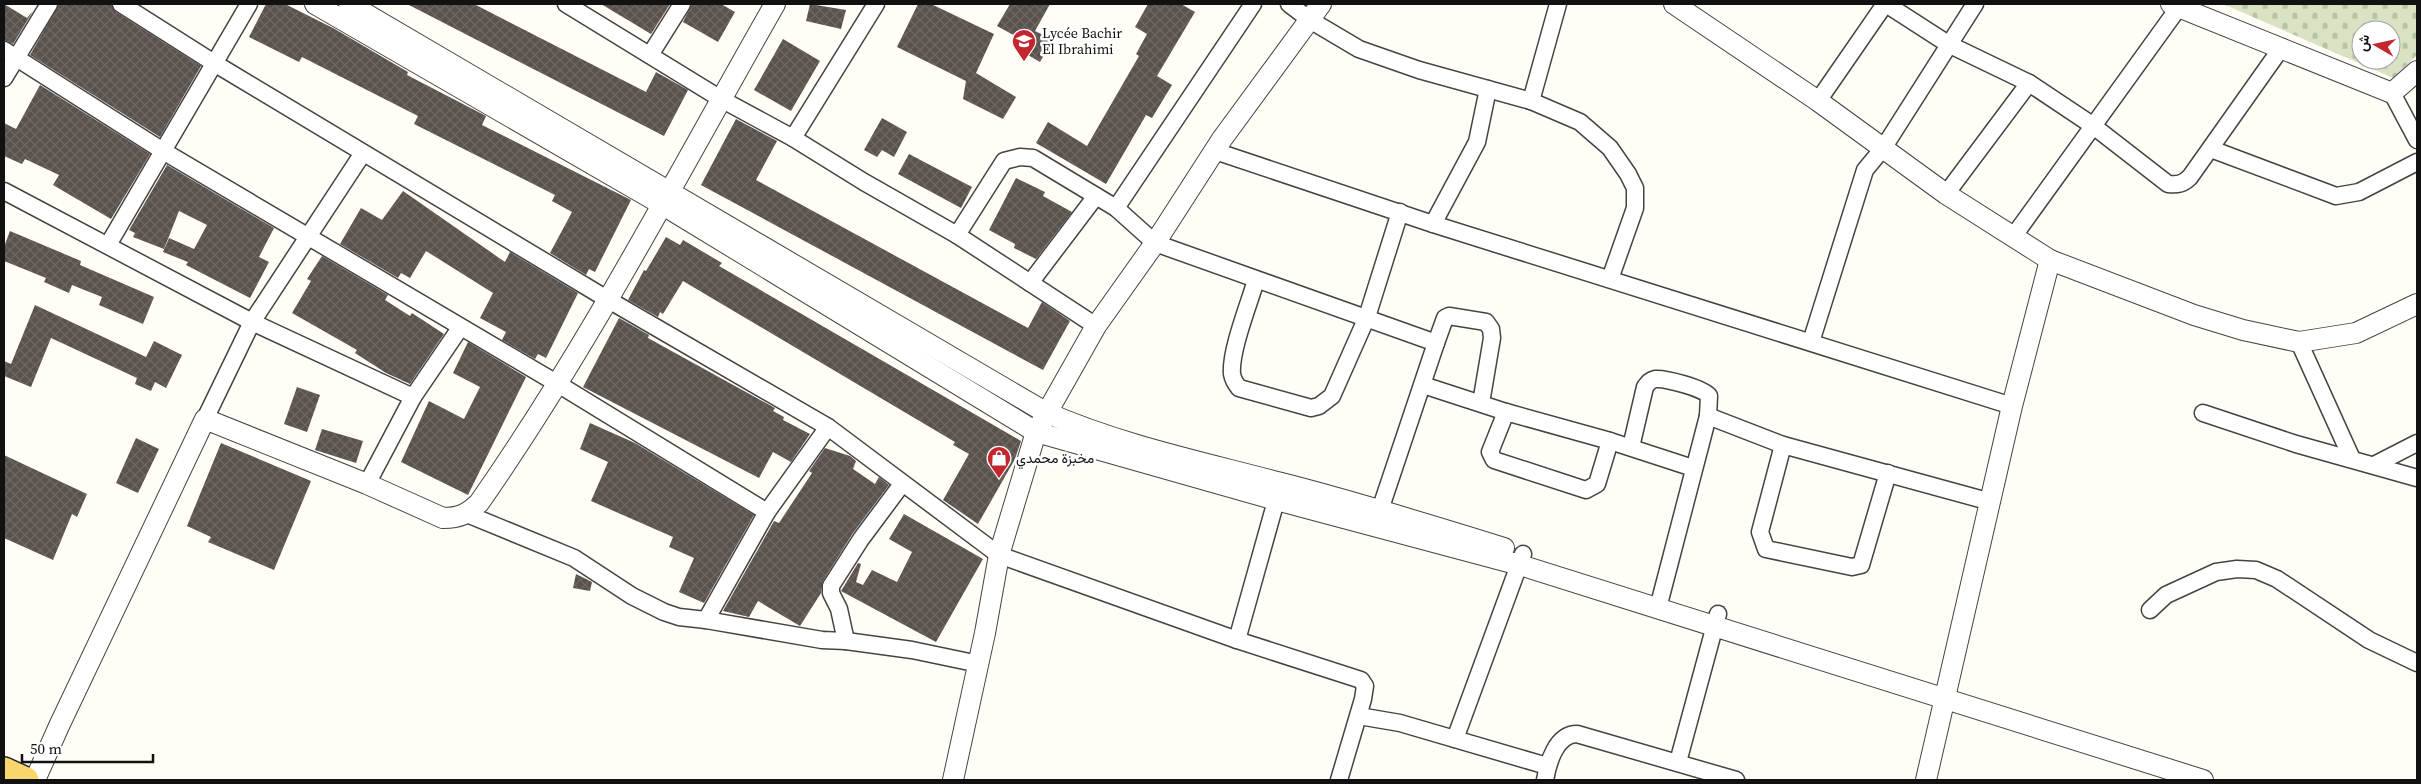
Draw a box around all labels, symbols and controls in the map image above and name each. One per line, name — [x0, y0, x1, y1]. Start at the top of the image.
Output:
north arrow — [2351, 20, 2401, 70]
place label: Lycée Bachir El Ibrahimi — [1042, 23, 1122, 59]
school or university icon: Lycée Bachir El Ibrahimi — [1011, 28, 1037, 62]
text: ش — [2352, 33, 2374, 53]
shop icon: مخبزة محمدي — [986, 445, 1012, 479]
place label: مخبزة محمدي — [1016, 448, 1094, 470]
scale bar — [22, 732, 154, 764]
text: 50 m — [30, 738, 62, 759]

